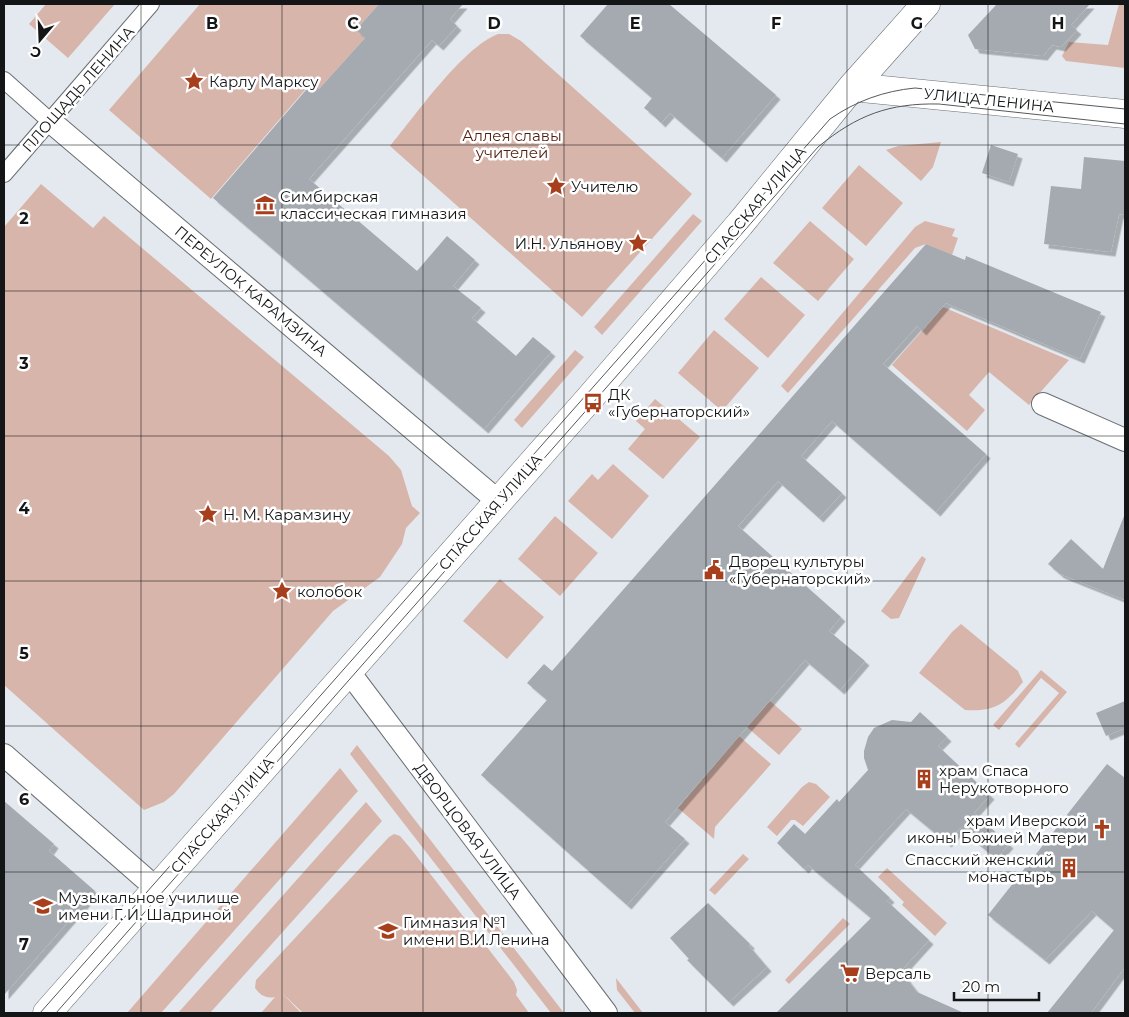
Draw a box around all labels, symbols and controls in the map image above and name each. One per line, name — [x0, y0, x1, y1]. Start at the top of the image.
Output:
text: B — [206, 14, 218, 33]
text: C — [347, 14, 359, 33]
text: D — [487, 14, 501, 33]
text: E — [630, 14, 640, 33]
text: F — [771, 14, 781, 33]
text: G — [911, 14, 923, 33]
text: H — [1052, 14, 1064, 33]
north arrow — [15, 15, 65, 65]
street label: ПЛОЩАДЬ ЛЕНИНА — [18, 22, 138, 156]
text: С — [28, 42, 44, 62]
place icon: Карлу Марксу — [183, 70, 205, 92]
place label: Карлу Марксу — [209, 72, 319, 91]
street label: УЛИЦА ЛЕНИНА — [923, 84, 1055, 116]
park label: Аллея славы учителей — [462, 126, 562, 162]
street label: СПАССКАЯ УЛИЦА — [700, 142, 810, 268]
place icon: Учителю — [545, 175, 567, 197]
place label: Учителю — [571, 177, 638, 196]
place label: Симбирская классическая гимназия — [280, 187, 467, 223]
museum icon: Симбирская классическая гимназия — [254, 194, 276, 216]
text: 2 — [19, 209, 29, 228]
street label: ПЕРЕУЛОК КАРАМЗИНА — [171, 222, 331, 360]
place icon: И.Н. Ульянову — [627, 232, 649, 254]
place label: И.Н. Ульянову — [515, 234, 624, 253]
text: 3 — [18, 354, 29, 373]
place label: ДК «Губернаторский» — [608, 385, 750, 421]
bus stop icon: ДК «Губернаторский» — [582, 392, 604, 414]
street label: СПАССКАЯ УЛИЦА — [434, 450, 546, 574]
text: 4 — [18, 499, 30, 518]
place icon: Н. М. Карамзину — [197, 503, 219, 525]
place label: Н. М. Карамзину — [223, 505, 351, 524]
place label: Дворец культуры «Губернаторский» — [729, 552, 871, 588]
public building icon: Дворец культуры «Губернаторский» — [703, 559, 725, 581]
place icon: колобок — [271, 580, 293, 602]
place label: колобок — [297, 582, 362, 601]
text: 5 — [19, 644, 29, 663]
street label: СПАССКАЯ УЛИЦА — [166, 753, 278, 877]
street label: ДВОРЦОВАЯ УЛИЦА — [410, 759, 526, 903]
place label: xрам Спаса Нерукотворного — [939, 761, 1069, 797]
building icon: xрам Спаса Нерукотворного — [913, 768, 935, 790]
text: 6 — [19, 790, 29, 809]
place label: храм Иверской иконы Божией Матери — [907, 811, 1087, 847]
church icon: храм Иверской иконы Божией Матери — [1091, 818, 1113, 840]
place label: Спасский женский монастырь — [905, 850, 1054, 886]
building icon: Спасский женский монастырь — [1058, 857, 1080, 879]
place label: Музыкальное училище имени Г. И. Шадриной — [58, 888, 239, 924]
school or university icon: Музыкальное училище имени Г. И. Шадриной — [32, 895, 54, 917]
place label: Гимназия №1 имени В.И.Ленина — [403, 913, 550, 949]
school or university icon: Гимназия №1 имени В.И.Ленина — [377, 920, 399, 942]
text: 7 — [19, 935, 29, 954]
supermarket icon: Версаль — [839, 962, 861, 984]
place label: Версаль — [865, 964, 931, 983]
scale bar — [954, 970, 1039, 1002]
text: 20 m — [962, 977, 1000, 996]

